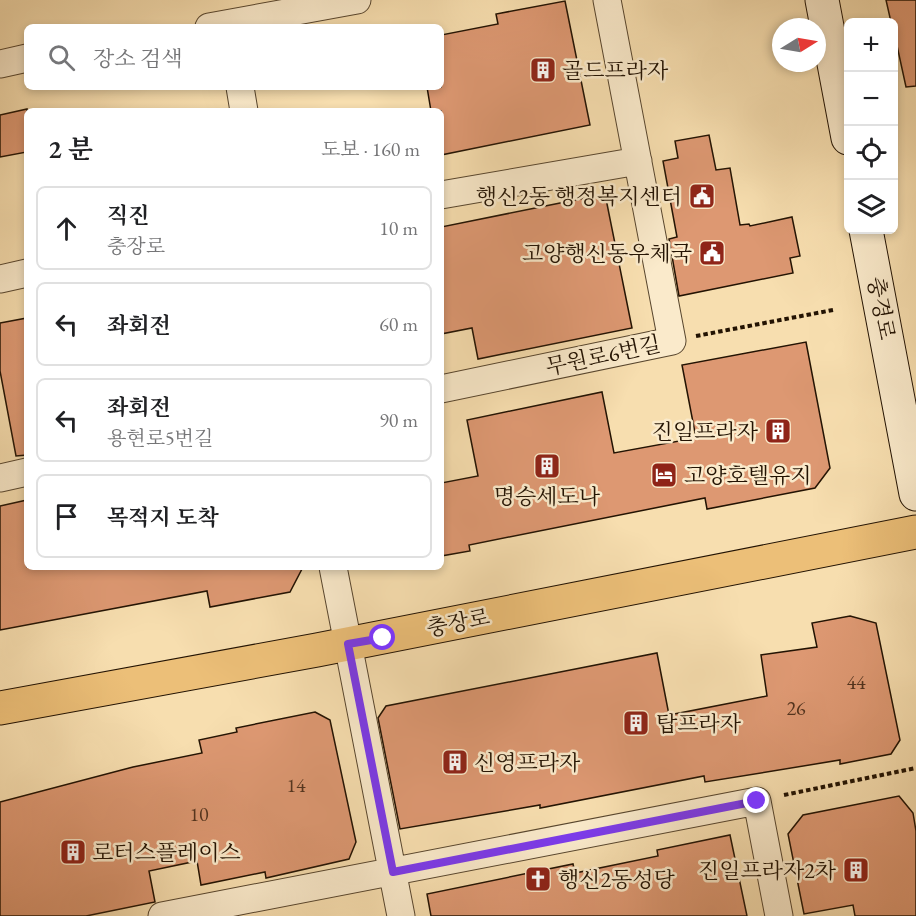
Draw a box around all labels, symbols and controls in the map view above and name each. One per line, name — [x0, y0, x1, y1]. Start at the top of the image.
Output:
north arrow — [772, 18, 826, 72]
map controls — [844, 18, 898, 234]
button: + — [844, 18, 898, 72]
search box — [24, 24, 444, 90]
icon: search — [45, 41, 78, 74]
text: 장소 검색 — [93, 44, 182, 73]
building icon: 골드프라자 — [528, 55, 558, 85]
place label: 골드프라자 — [562, 56, 669, 85]
button: − — [844, 72, 898, 126]
button: locate — [844, 126, 898, 180]
text: 2 분 — [48, 132, 93, 166]
text: 도보 · 160 m — [321, 136, 420, 162]
button: layers — [844, 180, 898, 234]
public building icon: 행신2동 행정복지센터 — [687, 181, 717, 211]
place label: 행신2동 행정복지센터 — [476, 182, 682, 211]
text: 직진 — [107, 201, 150, 230]
icon: ahead — [50, 212, 83, 245]
text: 10 m — [379, 215, 418, 241]
text: 충장로 — [107, 233, 165, 259]
public building icon: 고양행신동우체국 — [697, 238, 727, 268]
place label: 고양행신동우체국 — [522, 239, 692, 268]
street label: 충경로 — [861, 274, 902, 342]
icon: left — [50, 308, 83, 341]
text: 좌회전 — [107, 311, 171, 340]
text: 60 m — [379, 311, 418, 337]
street label: 무원로6번길 — [543, 329, 663, 382]
text: 좌회전 — [107, 393, 171, 422]
icon: left — [50, 404, 83, 437]
text: 90 m — [379, 407, 418, 433]
building icon: 진일프라자 — [763, 416, 793, 446]
place label: 진일프라자 — [652, 417, 759, 446]
text: 용현로5번길 — [107, 425, 213, 451]
building icon: 명승세도나 — [532, 451, 562, 481]
hotel icon: 고양호텔유지 — [649, 460, 679, 490]
place label: 고양호텔유지 — [684, 461, 812, 490]
place label: 명승세도나 — [494, 482, 601, 511]
icon: arrive — [50, 500, 83, 533]
text: 목적지 도착 — [107, 503, 218, 532]
street label: 충장로 — [424, 602, 492, 643]
route start — [369, 624, 395, 650]
house number: 44 — [846, 669, 866, 695]
house number: 26 — [786, 695, 806, 721]
building icon: 탑프라자 — [621, 708, 651, 738]
place label: 탑프라자 — [656, 709, 742, 738]
building icon: 신영프라자 — [440, 747, 470, 777]
place label: 신영프라자 — [474, 748, 581, 777]
house number: 14 — [286, 772, 306, 798]
route end — [743, 787, 769, 813]
house number: 10 — [189, 801, 209, 827]
building icon: 로터스플레이스 — [58, 837, 88, 867]
place label: 로터스플레이스 — [92, 838, 241, 867]
building icon: 진일프라자2차 — [841, 855, 871, 885]
place label: 진일프라자2차 — [698, 856, 837, 885]
church icon: 행신2동성당 — [523, 864, 553, 894]
place label: 행신2동성당 — [558, 865, 676, 894]

